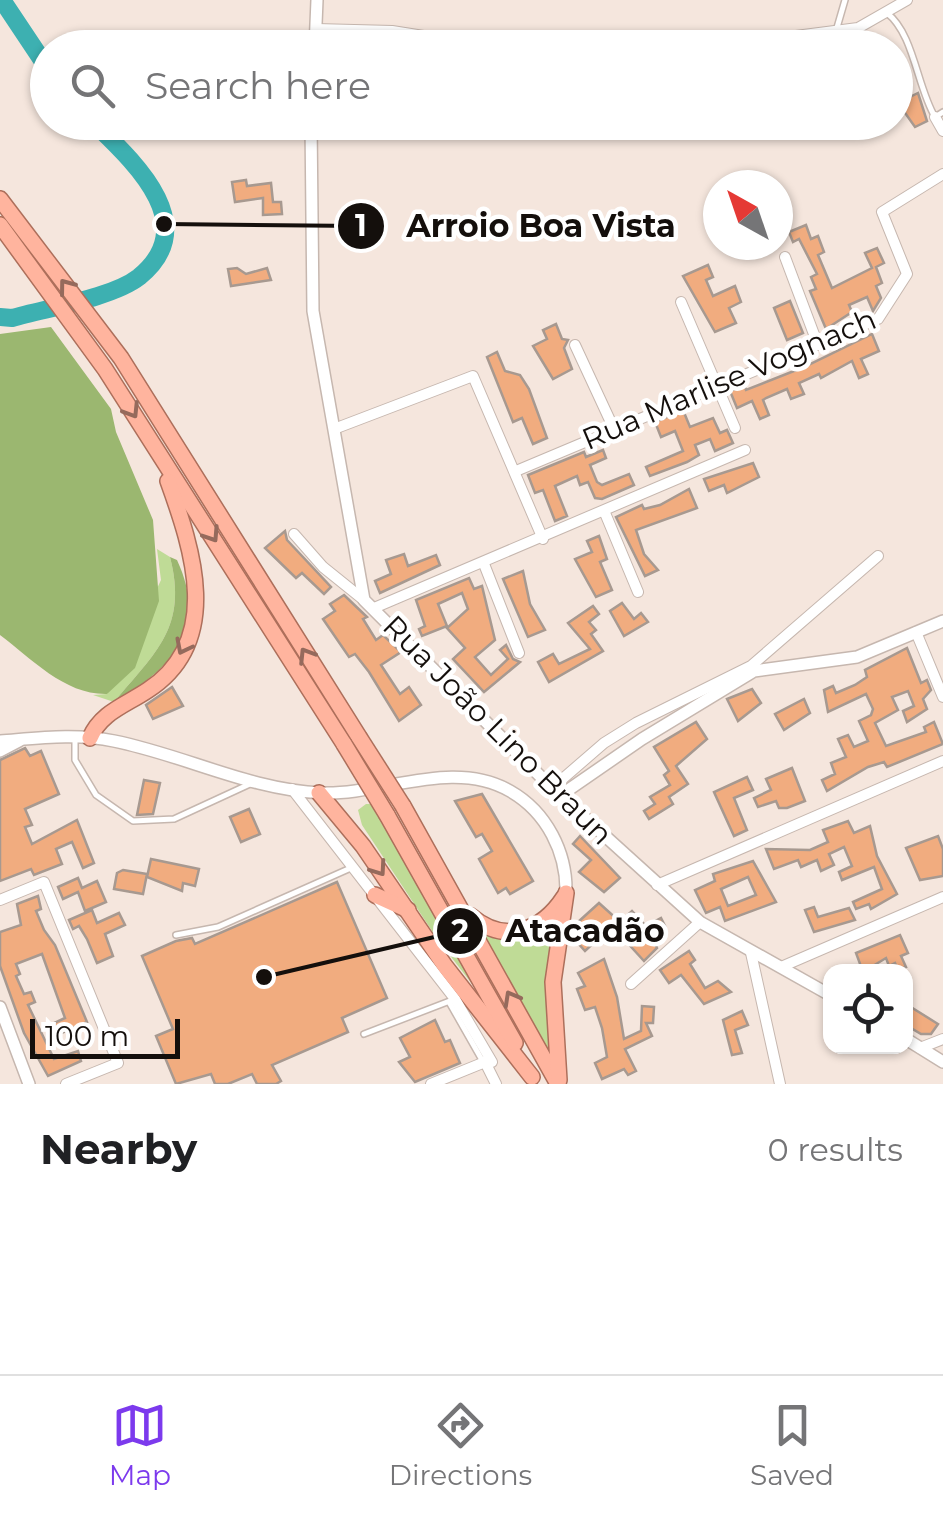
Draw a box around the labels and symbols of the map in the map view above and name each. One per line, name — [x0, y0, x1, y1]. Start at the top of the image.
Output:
north arrow — [703, 170, 793, 260]
callout: Arroio Boa Vista — [336, 195, 696, 257]
text: Arroio Boa Vista — [405, 206, 676, 245]
text: 1 — [355, 207, 367, 244]
one-way arrow — [60, 279, 77, 297]
street label: Rua Marlise Vognach — [576, 300, 882, 458]
one-way arrow — [120, 400, 139, 418]
one-way arrow — [199, 525, 218, 543]
street label: Rua João Lino Braun — [375, 607, 621, 853]
one-way arrow — [176, 636, 195, 655]
one-way arrow — [300, 648, 319, 666]
one-way arrow — [367, 857, 386, 876]
callout: Atacadão — [435, 900, 684, 962]
text: Atacadão — [504, 911, 665, 950]
text: 2 — [451, 912, 469, 949]
one-way arrow — [504, 991, 524, 1009]
scale bar — [30, 1014, 180, 1058]

